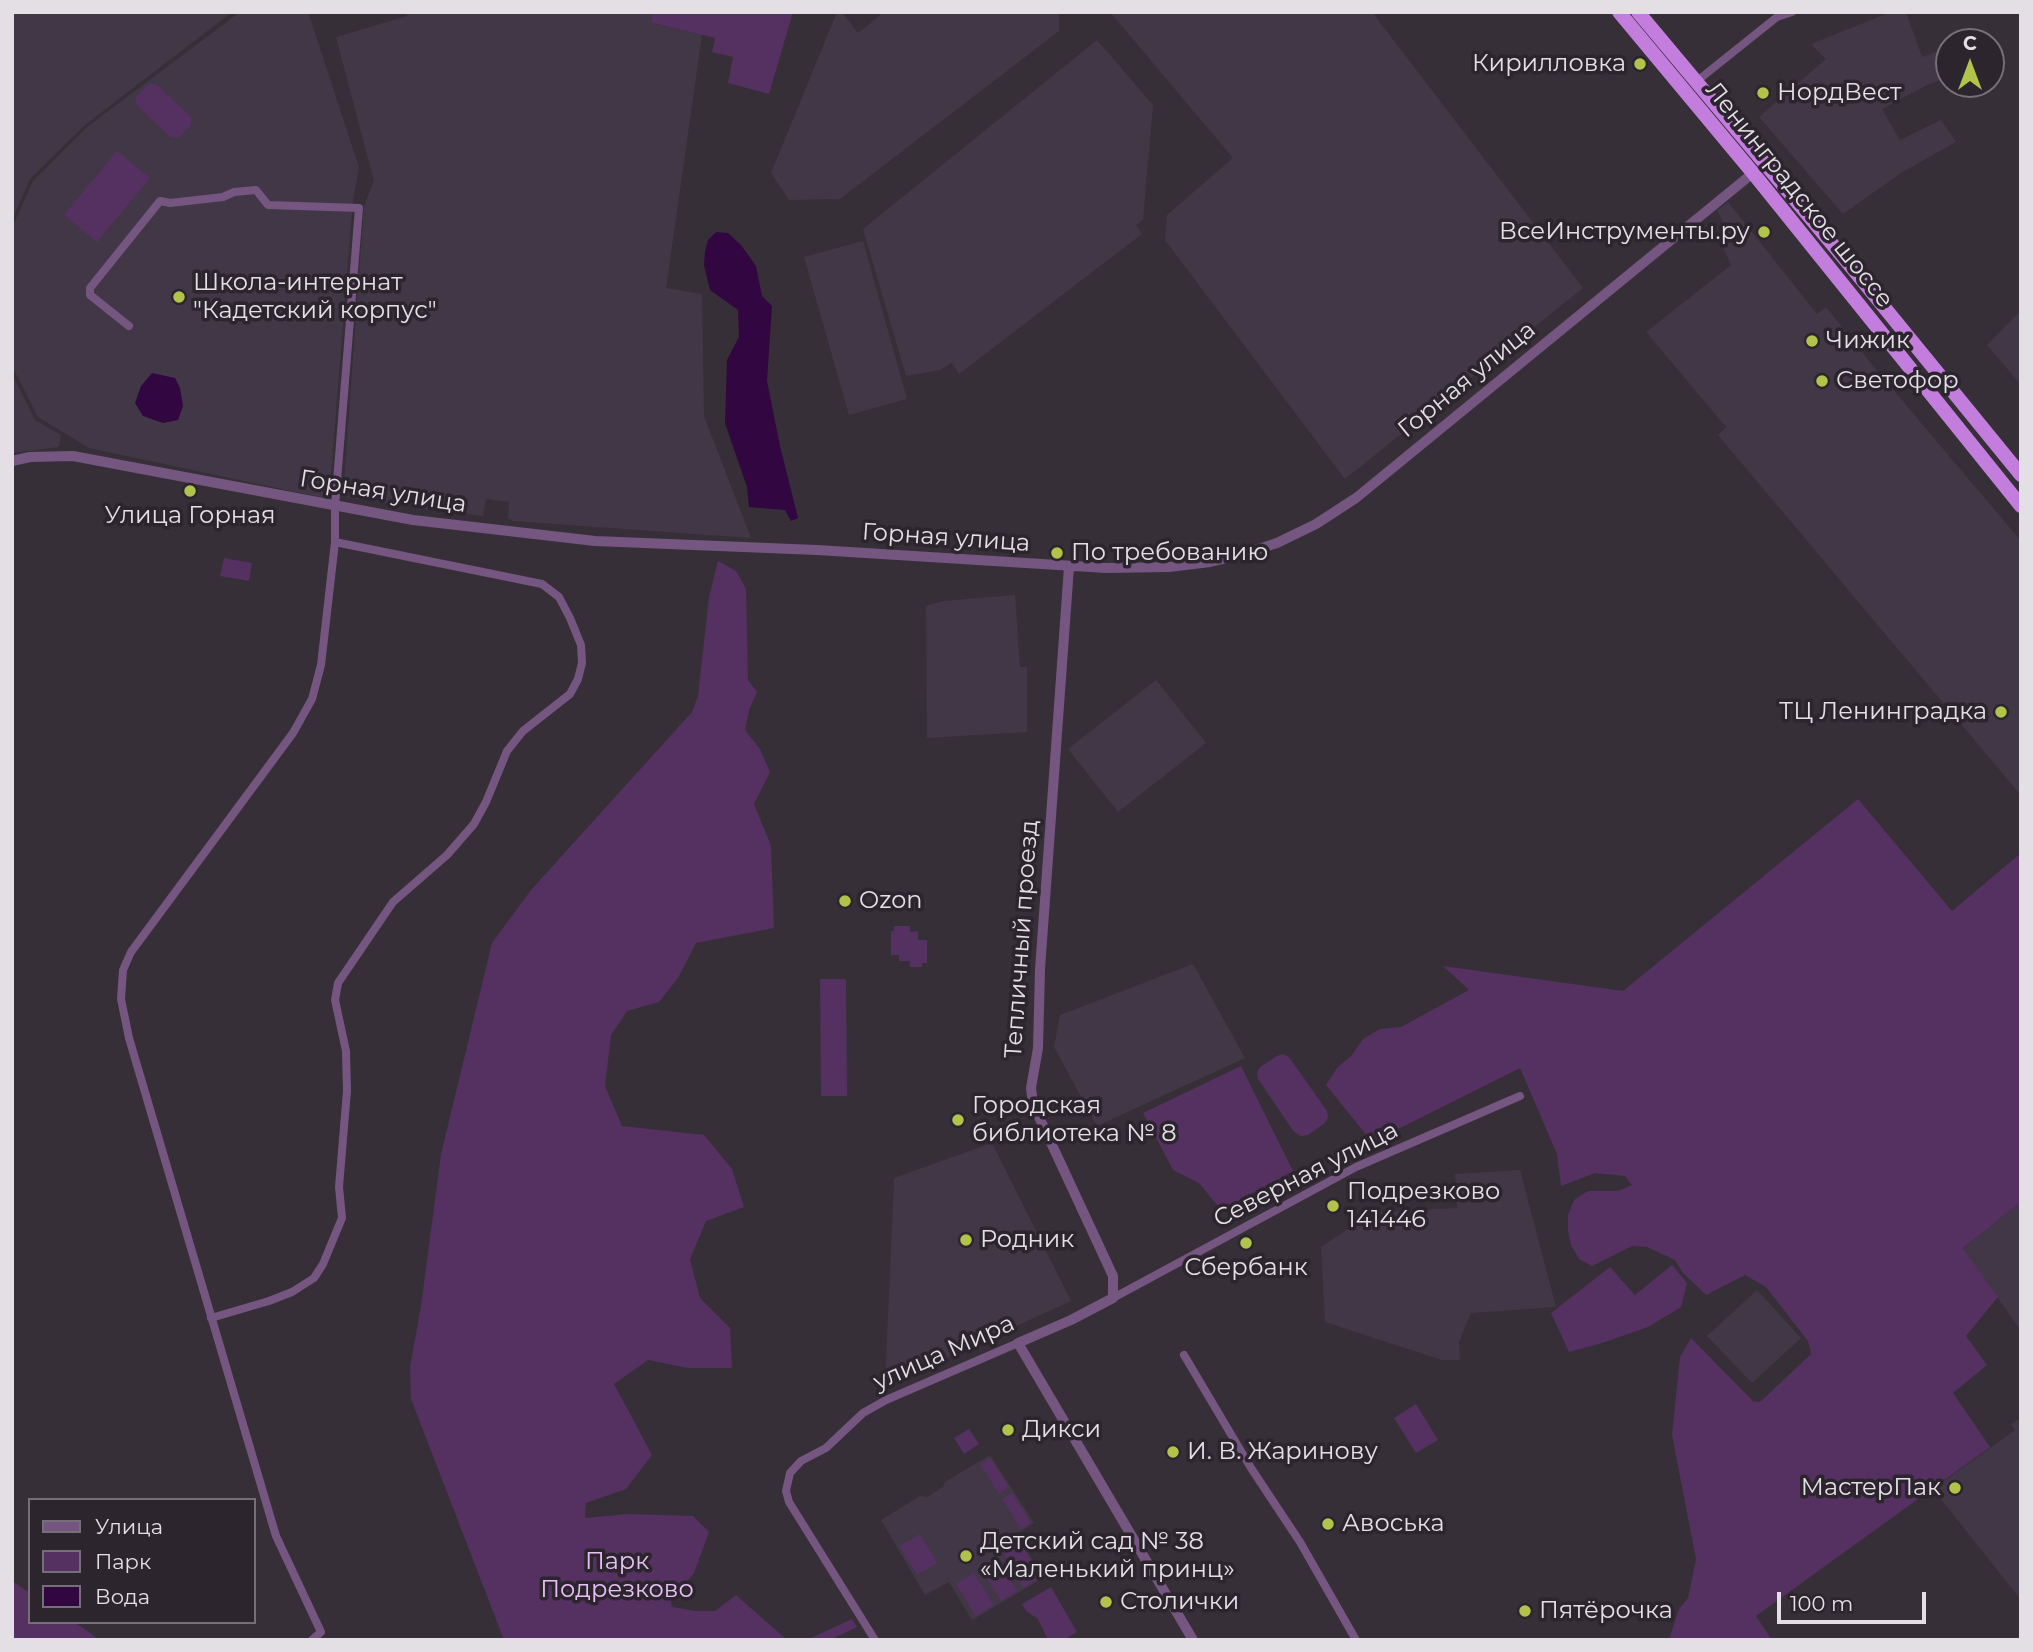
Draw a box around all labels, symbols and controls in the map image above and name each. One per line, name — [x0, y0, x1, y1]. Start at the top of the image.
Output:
north arrow — [1935, 28, 2005, 98]
text: С — [1963, 32, 1977, 55]
place label: Кирилловка — [1472, 50, 1626, 78]
marker: Кирилловка — [1632, 56, 1648, 72]
street label: Ленинградское шоссе — [1699, 76, 1899, 314]
place label: НордВест — [1777, 79, 1901, 107]
marker: НордВест — [1755, 85, 1771, 101]
place label: ВсеИнструменты.ру — [1499, 218, 1750, 246]
marker: ВсеИнструменты.ру — [1756, 224, 1772, 240]
place label: Школа-интернат "Кадетский корпус" — [193, 269, 437, 325]
marker: Школа-интернат "Кадетский корпус" — [171, 289, 187, 305]
street label: Горная улица — [1392, 316, 1542, 444]
place label: Чижик — [1826, 327, 1910, 355]
marker: Чижик — [1804, 333, 1820, 349]
place label: Светофор — [1836, 367, 1959, 395]
marker: Светофор — [1814, 373, 1830, 389]
street label: Горная улица — [298, 465, 468, 519]
marker: Улица Горная — [182, 483, 198, 499]
place label: Улица Горная — [104, 502, 276, 530]
street label: Горная улица — [861, 518, 1031, 558]
place label: По требованию — [1071, 539, 1268, 567]
marker: По требованию — [1049, 545, 1065, 561]
place label: ТЦ Ленинградка — [1779, 698, 1987, 726]
marker: ТЦ Ленинградка — [1993, 704, 2009, 720]
street label: Тепличный проезд — [999, 819, 1045, 1059]
place label: Ozon — [859, 887, 922, 915]
marker: Ozon — [837, 893, 853, 909]
place label: Городская библиотека № 8 — [972, 1092, 1177, 1148]
marker: Городская библиотека № 8 — [950, 1112, 966, 1128]
street label: Северная улица — [1209, 1116, 1403, 1234]
place label: Подрезково 141446 — [1347, 1178, 1500, 1234]
marker: Подрезково 141446 — [1325, 1198, 1341, 1214]
place label: Родник — [980, 1226, 1074, 1254]
marker: Родник — [958, 1232, 974, 1248]
marker: Сбербанк — [1238, 1235, 1254, 1251]
place label: Сбербанк — [1184, 1254, 1308, 1282]
street label: улица Мира — [869, 1309, 1019, 1397]
place label: Дикси — [1022, 1416, 1101, 1444]
marker: Дикси — [1000, 1422, 1016, 1438]
place label: И. В. Жаринову — [1187, 1438, 1378, 1466]
marker: И. В. Жаринову — [1165, 1444, 1181, 1460]
place label: МастерПак — [1801, 1474, 1941, 1502]
marker: МастерПак — [1947, 1480, 1963, 1496]
legend — [28, 1498, 256, 1624]
place label: Авоська — [1342, 1510, 1444, 1538]
text: Улица — [95, 1514, 163, 1539]
marker: Авоська — [1320, 1516, 1336, 1532]
place label: Детский сад № 38 «Маленький принц» — [980, 1528, 1235, 1584]
park label: Парк Подрезково — [540, 1548, 694, 1604]
marker: Детский сад № 38 «Маленький принц» — [958, 1548, 974, 1564]
text: Парк — [95, 1549, 151, 1574]
scale bar — [1781, 1578, 1930, 1622]
text: Вода — [95, 1584, 150, 1609]
place label: Столички — [1120, 1588, 1239, 1616]
text: 100 m — [1790, 1591, 1853, 1616]
marker: Столички — [1098, 1594, 1114, 1610]
place label: Пятёрочка — [1539, 1597, 1673, 1625]
marker: Пятёрочка — [1517, 1603, 1533, 1619]

